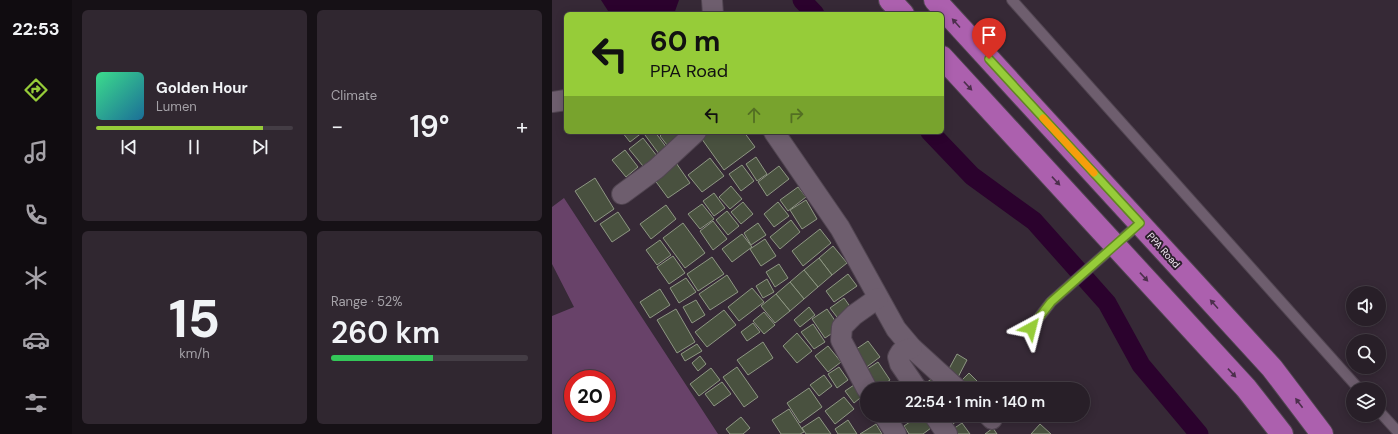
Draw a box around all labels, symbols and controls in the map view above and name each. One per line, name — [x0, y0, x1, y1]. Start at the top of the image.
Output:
text: 22:53 — [12, 17, 60, 41]
one-way arrow — [951, 18, 961, 28]
pin — [972, 18, 1006, 59]
text: 60 m — [650, 23, 720, 60]
icon: arrive — [978, 24, 1000, 46]
icon: left — [584, 28, 636, 80]
text: PPA Road — [650, 59, 728, 83]
icon: directions — [22, 76, 50, 104]
text: Golden Hour — [156, 78, 248, 98]
one-way arrow — [964, 80, 973, 91]
text: Climate — [331, 87, 377, 104]
text: Lumen — [156, 98, 197, 115]
icon: left — [701, 104, 723, 126]
icon: ahead — [743, 104, 765, 126]
icon: right — [785, 104, 807, 126]
text: 19° — [409, 107, 450, 146]
text: − — [331, 112, 343, 141]
text: + — [516, 112, 528, 141]
icon: previous — [118, 136, 140, 158]
icon: pause — [183, 136, 205, 158]
icon: next — [249, 136, 271, 158]
icon: music — [22, 138, 50, 166]
one-way arrow — [1052, 176, 1061, 186]
icon: phone — [22, 201, 50, 229]
street label: PPA Road — [1144, 230, 1183, 271]
icon: climate — [22, 264, 50, 292]
one-way arrow — [1140, 272, 1149, 282]
text: 15 — [169, 285, 220, 353]
map controls — [1346, 286, 1386, 422]
button: sound — [1346, 286, 1386, 326]
text: Range · 52% — [331, 293, 402, 310]
one-way arrow — [1210, 300, 1219, 309]
position arrow — [1010, 307, 1052, 349]
text: 260 km — [331, 313, 440, 352]
icon: car — [22, 326, 50, 354]
button: search — [1346, 334, 1386, 374]
text: km/h — [179, 345, 210, 362]
one-way arrow — [1228, 368, 1237, 378]
speed limit sign: 20 — [564, 370, 616, 422]
button: layers — [1346, 382, 1386, 422]
icon: filters — [22, 389, 50, 417]
text: 22:54 · 1 min · 140 m — [905, 392, 1045, 412]
one-way arrow — [1295, 398, 1303, 408]

